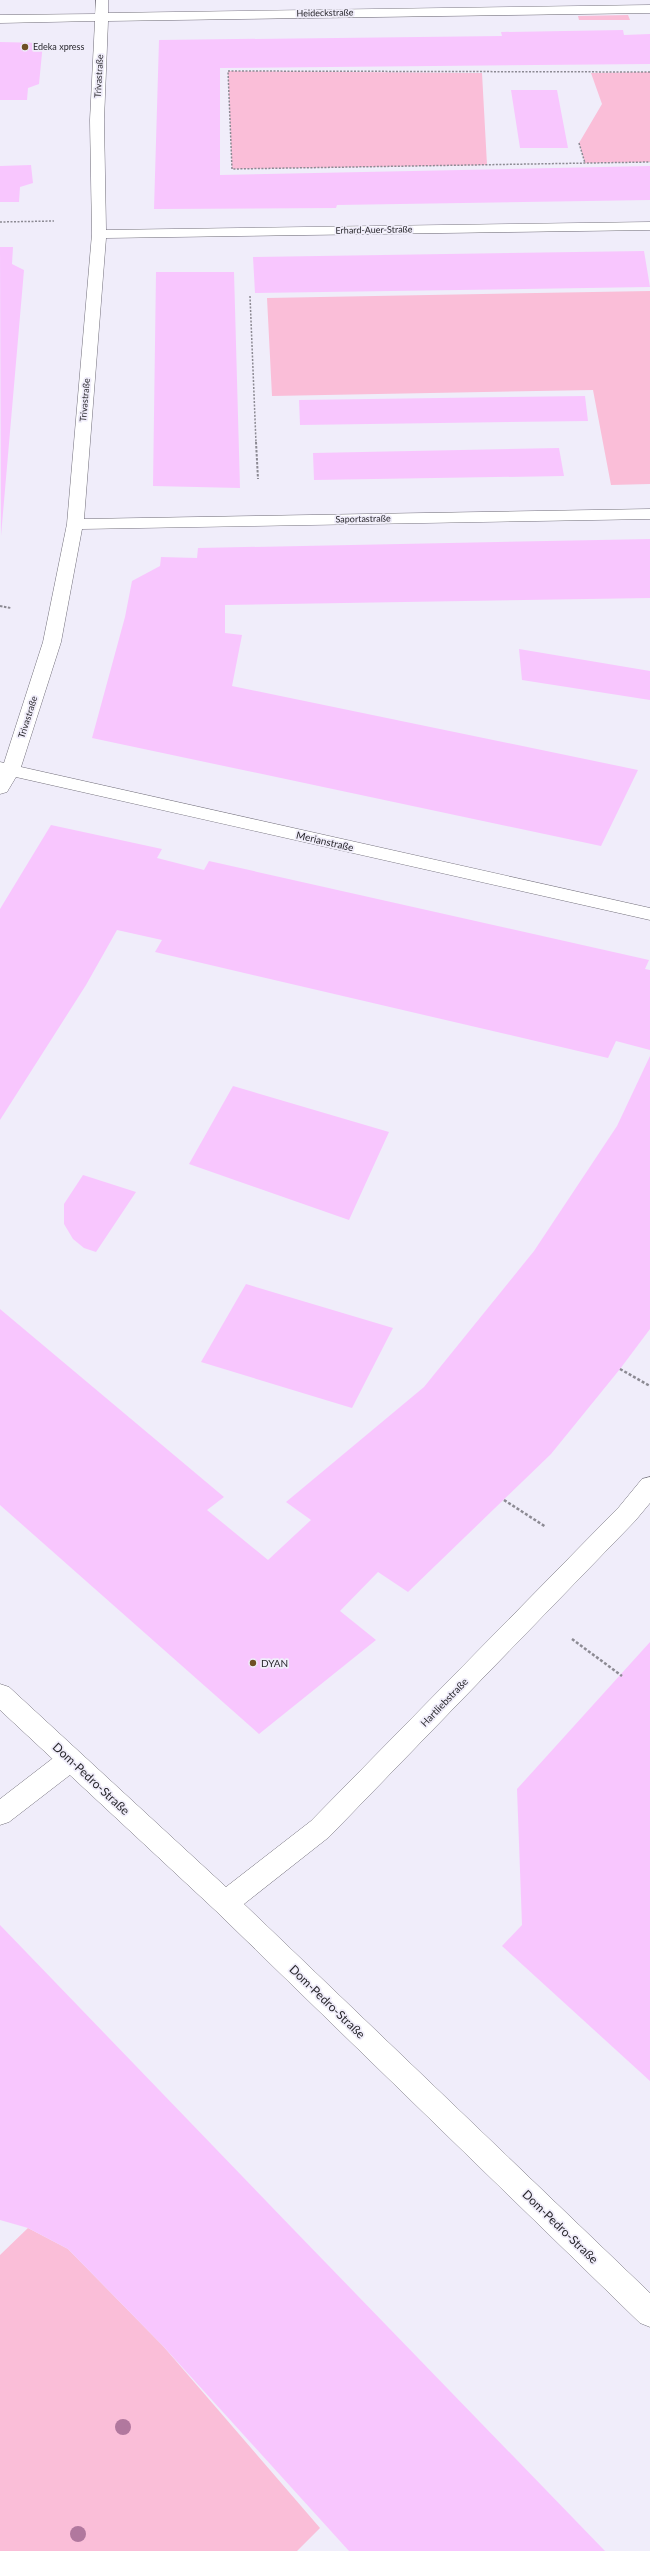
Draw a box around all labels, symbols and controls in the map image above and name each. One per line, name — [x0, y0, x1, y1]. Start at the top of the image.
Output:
street label: Heideckstraße — [296, 6, 354, 18]
place label: Edeka xpress — [33, 41, 84, 52]
marker: Edeka xpress — [20, 42, 30, 52]
street label: Trivastraße — [92, 54, 105, 98]
street label: Erhard-Auer-Straße — [335, 223, 413, 236]
street label: Trivastraße — [77, 378, 92, 422]
street label: Saportastraße — [335, 513, 391, 524]
street label: Trivastraße — [16, 694, 40, 739]
street label: Merianstraße — [295, 829, 355, 853]
place label: DYAN — [261, 1657, 288, 1669]
marker: DYAN — [248, 1658, 258, 1668]
street label: Hartliebstraße — [418, 1675, 470, 1729]
street label: Dom-Pedro-Straße — [50, 1739, 133, 1818]
street label: Dom-Pedro-Straße — [286, 1962, 368, 2042]
street label: Dom-Pedro-Straße — [519, 2187, 601, 2267]

